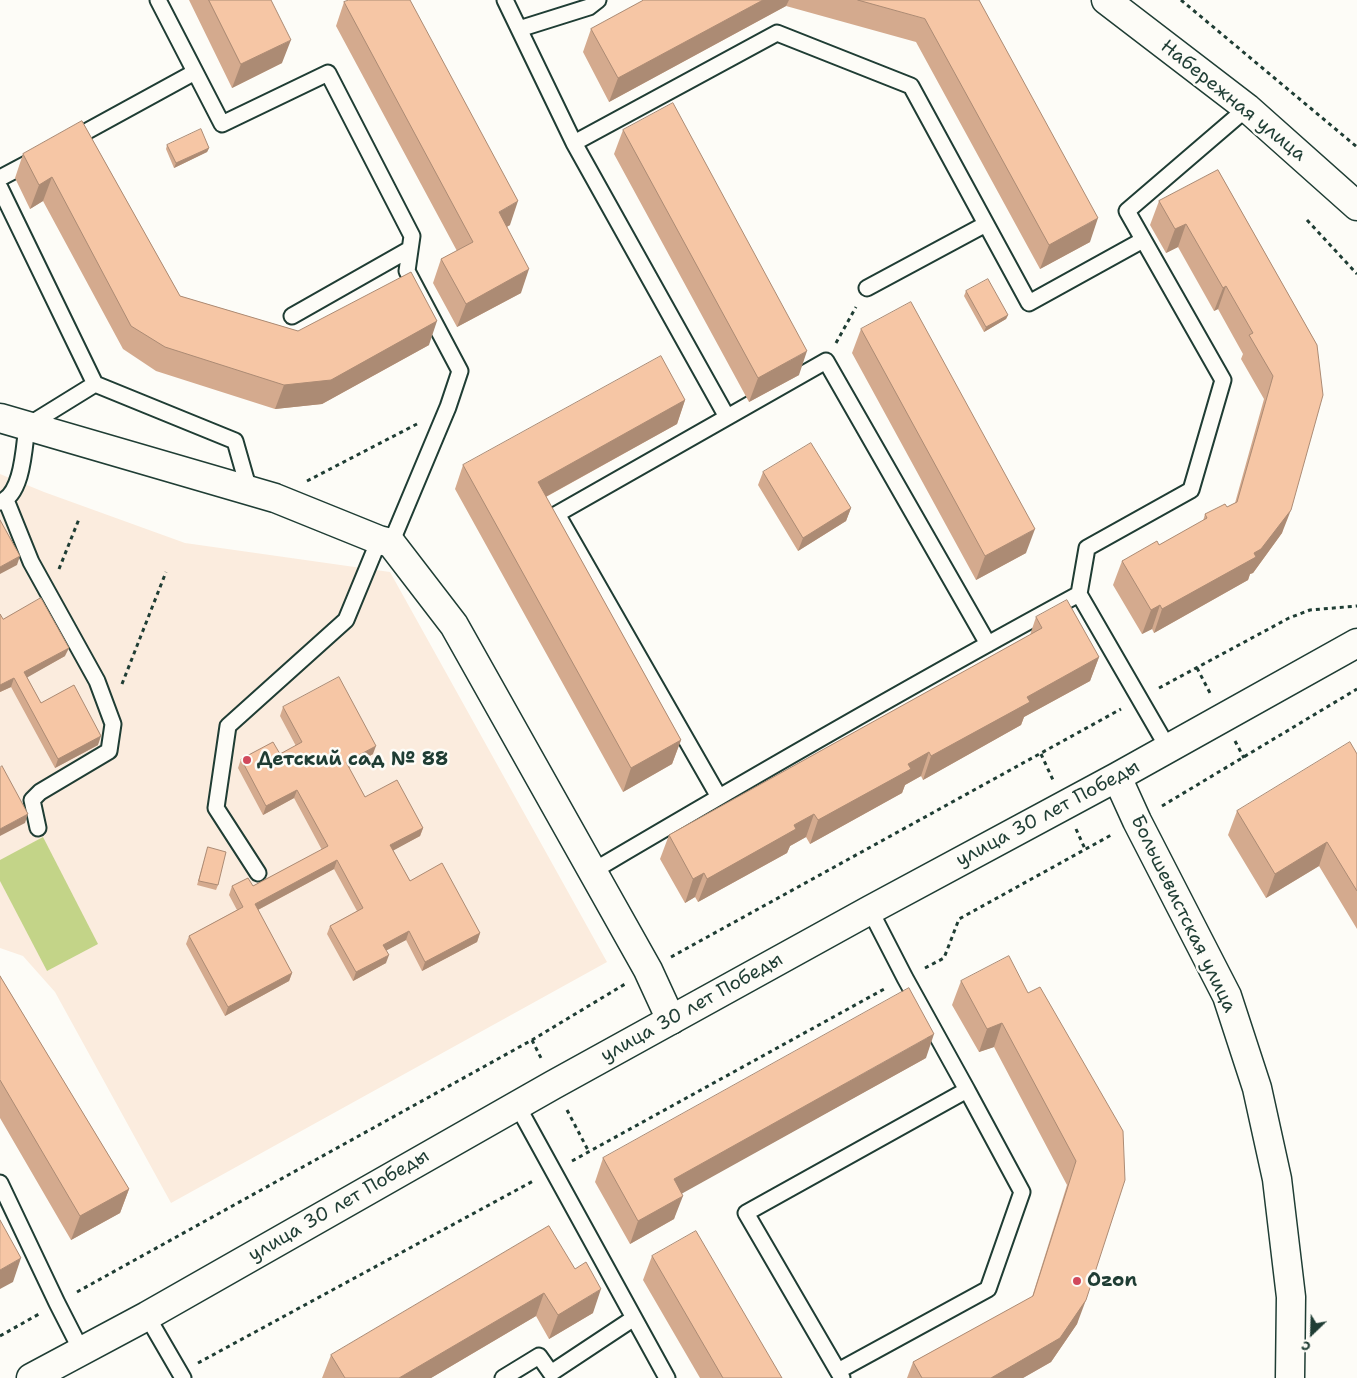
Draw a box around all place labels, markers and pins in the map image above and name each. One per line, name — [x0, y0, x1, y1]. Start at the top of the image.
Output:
place label: Детский сад № 88 — [257, 749, 448, 771]
marker: Детский сад № 88 — [241, 754, 253, 766]
place label: Ozon — [1087, 1270, 1137, 1292]
marker: Ozon — [1071, 1275, 1083, 1287]

